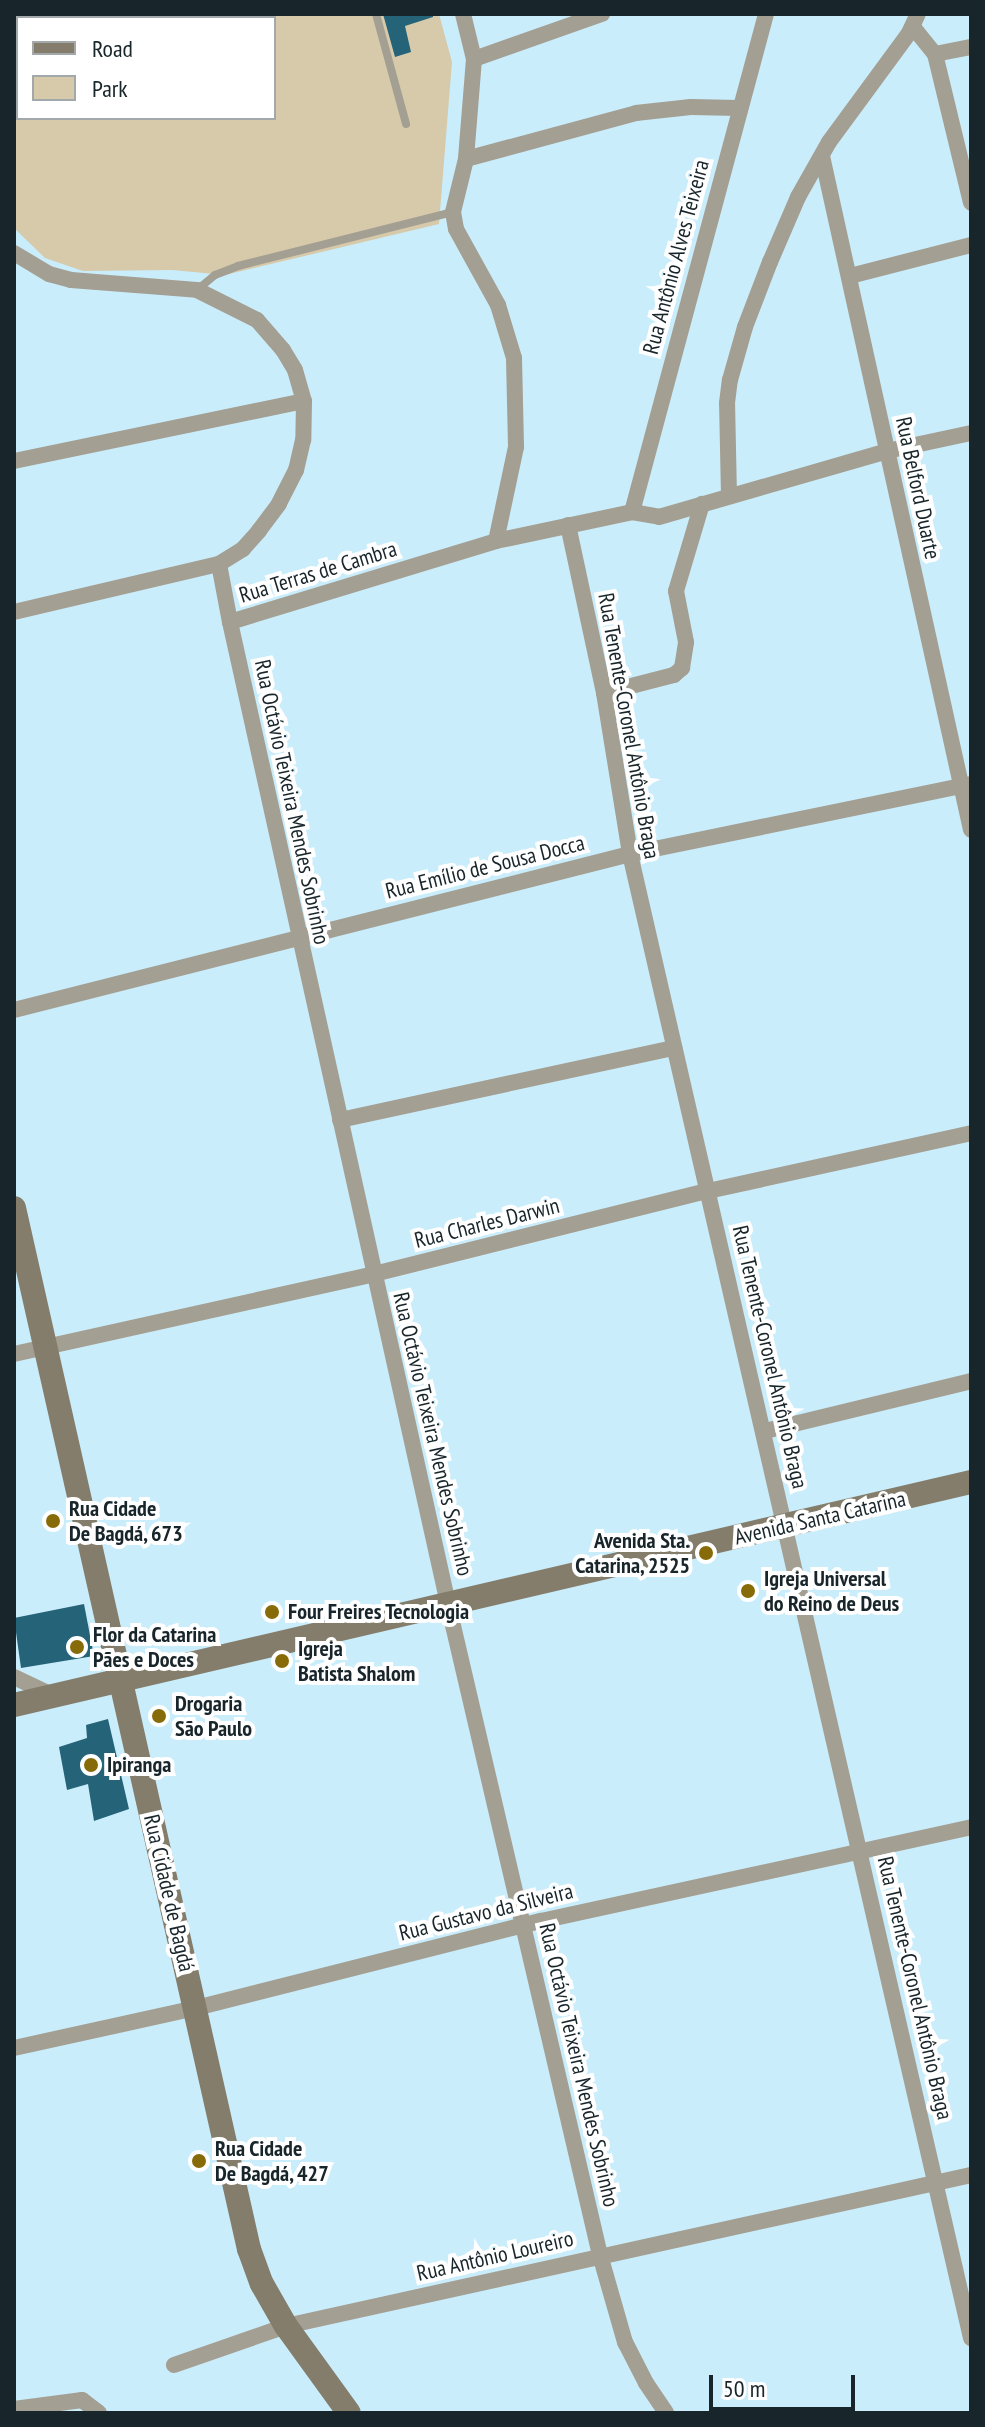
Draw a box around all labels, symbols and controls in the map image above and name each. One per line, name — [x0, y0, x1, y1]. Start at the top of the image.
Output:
legend — [16, 16, 276, 120]
text: Road — [92, 33, 133, 64]
text: Park — [92, 73, 128, 104]
street label: Rua Antônio Alves Teixeira — [637, 156, 715, 358]
street label: Rua Belford Duarte — [890, 414, 946, 562]
street label: Rua Terras de Cambra — [236, 535, 400, 609]
street label: Rua Tenente-Coronel Antônio Braga — [593, 590, 665, 862]
street label: Rua Octávio Teixeira Mendes Sobrinho — [249, 657, 335, 947]
street label: Rua Emílio de Sousa Docca — [383, 830, 587, 904]
street label: Rua Charles Darwin — [412, 1192, 562, 1254]
street label: Rua Tenente-Coronel Antônio Braga — [727, 1222, 813, 1492]
street label: Rua Octávio Teixeira Mendes Sobrinho — [387, 1289, 479, 1579]
street label: Avenida Santa Catarina — [732, 1485, 908, 1551]
place label: Rua Cidade De Bagdá, 673 — [69, 1495, 184, 1546]
marker: Rua Cidade De Bagdá, 673 — [44, 1512, 62, 1530]
place label: Avenida Sta. Catarina, 2525 — [574, 1527, 690, 1578]
marker: Avenida Sta. Catarina, 2525 — [697, 1544, 715, 1562]
place label: Igreja Universal do Reino de Deus — [764, 1565, 899, 1616]
marker: Igreja Universal do Reino de Deus — [739, 1582, 757, 1600]
place label: Four Freires Tecnologia — [288, 1599, 470, 1625]
marker: Four Freires Tecnologia — [263, 1603, 281, 1621]
place label: Flor da Catarina Pães e Doces — [93, 1621, 217, 1672]
place label: Igreja Batista Shalom — [298, 1635, 415, 1686]
marker: Flor da Catarina Pães e Doces — [68, 1638, 86, 1656]
marker: Igreja Batista Shalom — [273, 1652, 291, 1670]
place label: Drogaria São Paulo — [175, 1690, 252, 1742]
marker: Drogaria São Paulo — [150, 1707, 168, 1725]
place label: Ipiranga — [107, 1752, 171, 1778]
marker: Ipiranga — [82, 1756, 100, 1774]
street label: Rua Cidade de Bagdá — [138, 1812, 200, 1974]
street label: Rua Tenente-Coronel Antônio Braga — [872, 1853, 958, 2123]
street label: Rua Gustavo da Silveira — [396, 1878, 576, 1946]
street label: Rua Octávio Teixeira Mendes Sobrinho — [533, 1920, 625, 2210]
place label: Rua Cidade De Bagdá, 427 — [215, 2135, 330, 2186]
marker: Rua Cidade De Bagdá, 427 — [190, 2152, 208, 2170]
street label: Rua Antônio Loureiro — [414, 2225, 576, 2287]
scale bar — [713, 2359, 859, 2409]
text: 50 m — [723, 2373, 765, 2404]

